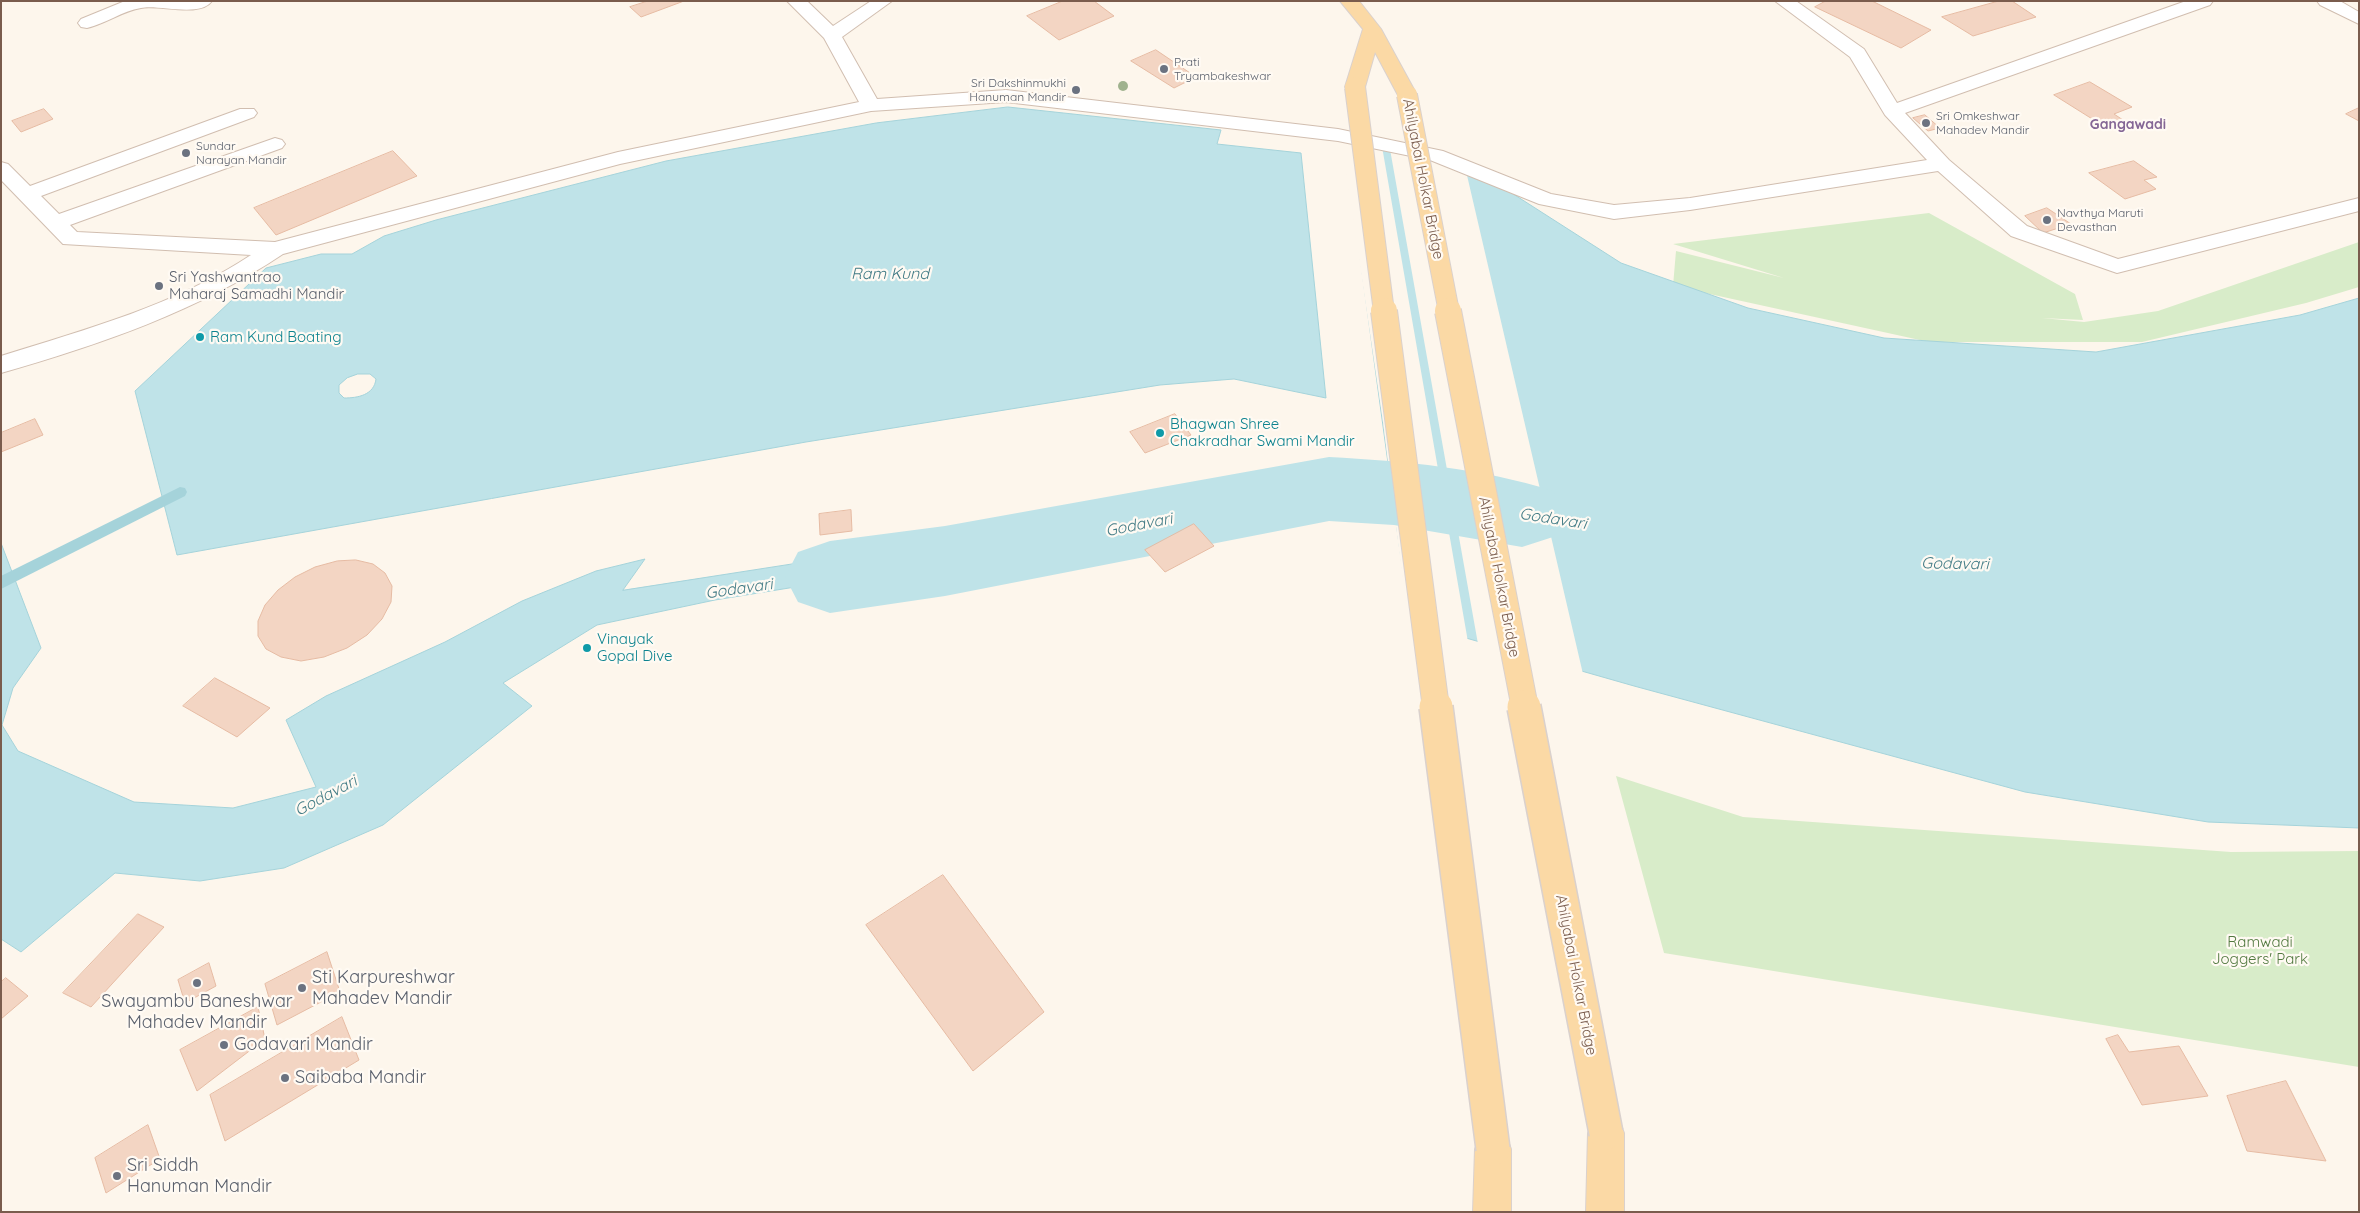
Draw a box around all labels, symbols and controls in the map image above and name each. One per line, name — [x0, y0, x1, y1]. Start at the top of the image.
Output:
place label: Prati Tryambakeshwar — [1174, 55, 1271, 83]
marker: Prati Tryambakeshwar — [1158, 63, 1170, 75]
place label: Sri Dakshinmukhi Hanuman Mandir — [969, 76, 1066, 104]
marker: Sri Dakshinmukhi Hanuman Mandir — [1070, 84, 1082, 96]
street label: Ahilyabai Holkar Bridge — [1399, 97, 1447, 261]
place label: Sri Omkeshwar Mahadev Mandir — [1936, 109, 2029, 137]
marker: Sri Omkeshwar Mahadev Mandir — [1920, 117, 1932, 129]
district label: Gangawadi — [2090, 117, 2166, 133]
place label: Sundar Narayan Mandir — [196, 139, 287, 167]
marker: Sundar Narayan Mandir — [180, 147, 192, 159]
place label: Navthya Maruti Devasthan — [2057, 206, 2143, 234]
marker: Navthya Maruti Devasthan — [2041, 214, 2053, 226]
water label: Ram Kund — [851, 264, 929, 284]
place label: Sri Yashwantrao Maharaj Samadhi Mandir — [169, 268, 344, 303]
marker: Sri Yashwantrao Maharaj Samadhi Mandir — [153, 280, 165, 292]
place label: Ram Kund Boating — [210, 328, 342, 346]
marker: Ram Kund Boating — [194, 331, 206, 343]
place label: Bhagwan Shree Chakradhar Swami Mandir — [1170, 415, 1355, 450]
marker: Bhagwan Shree Chakradhar Swami Mandir — [1154, 427, 1166, 439]
street label: Ahilyabai Holkar Bridge — [1475, 495, 1523, 659]
water label: Godavari — [1518, 504, 1588, 534]
water label: Godavari — [1104, 509, 1174, 541]
water label: Godavari — [1921, 554, 1989, 574]
water label: Godavari — [704, 575, 774, 603]
place label: Vinayak Gopal Dive — [597, 630, 673, 665]
marker: Vinayak Gopal Dive — [581, 642, 593, 654]
water label: Godavari — [292, 772, 360, 820]
street label: Ahilyabai Holkar Bridge — [1552, 893, 1600, 1057]
park label: Ramwadi Joggers' Park — [2212, 933, 2308, 968]
place label: Sti Karpureshwar Mahadev Mandir — [312, 967, 455, 1010]
marker: Swayambu Baneshwar Mahadev Mandir — [191, 977, 203, 989]
marker: Sti Karpureshwar Mahadev Mandir — [296, 982, 308, 994]
place label: Swayambu Baneshwar Mahadev Mandir — [101, 991, 293, 1034]
place label: Godavari Mandir — [234, 1034, 373, 1056]
marker: Godavari Mandir — [218, 1039, 230, 1051]
place label: Saibaba Mandir — [295, 1067, 426, 1089]
marker: Saibaba Mandir — [279, 1072, 291, 1084]
place label: Sri Siddh Hanuman Mandir — [127, 1155, 272, 1198]
marker: Sri Siddh Hanuman Mandir — [111, 1170, 123, 1182]

